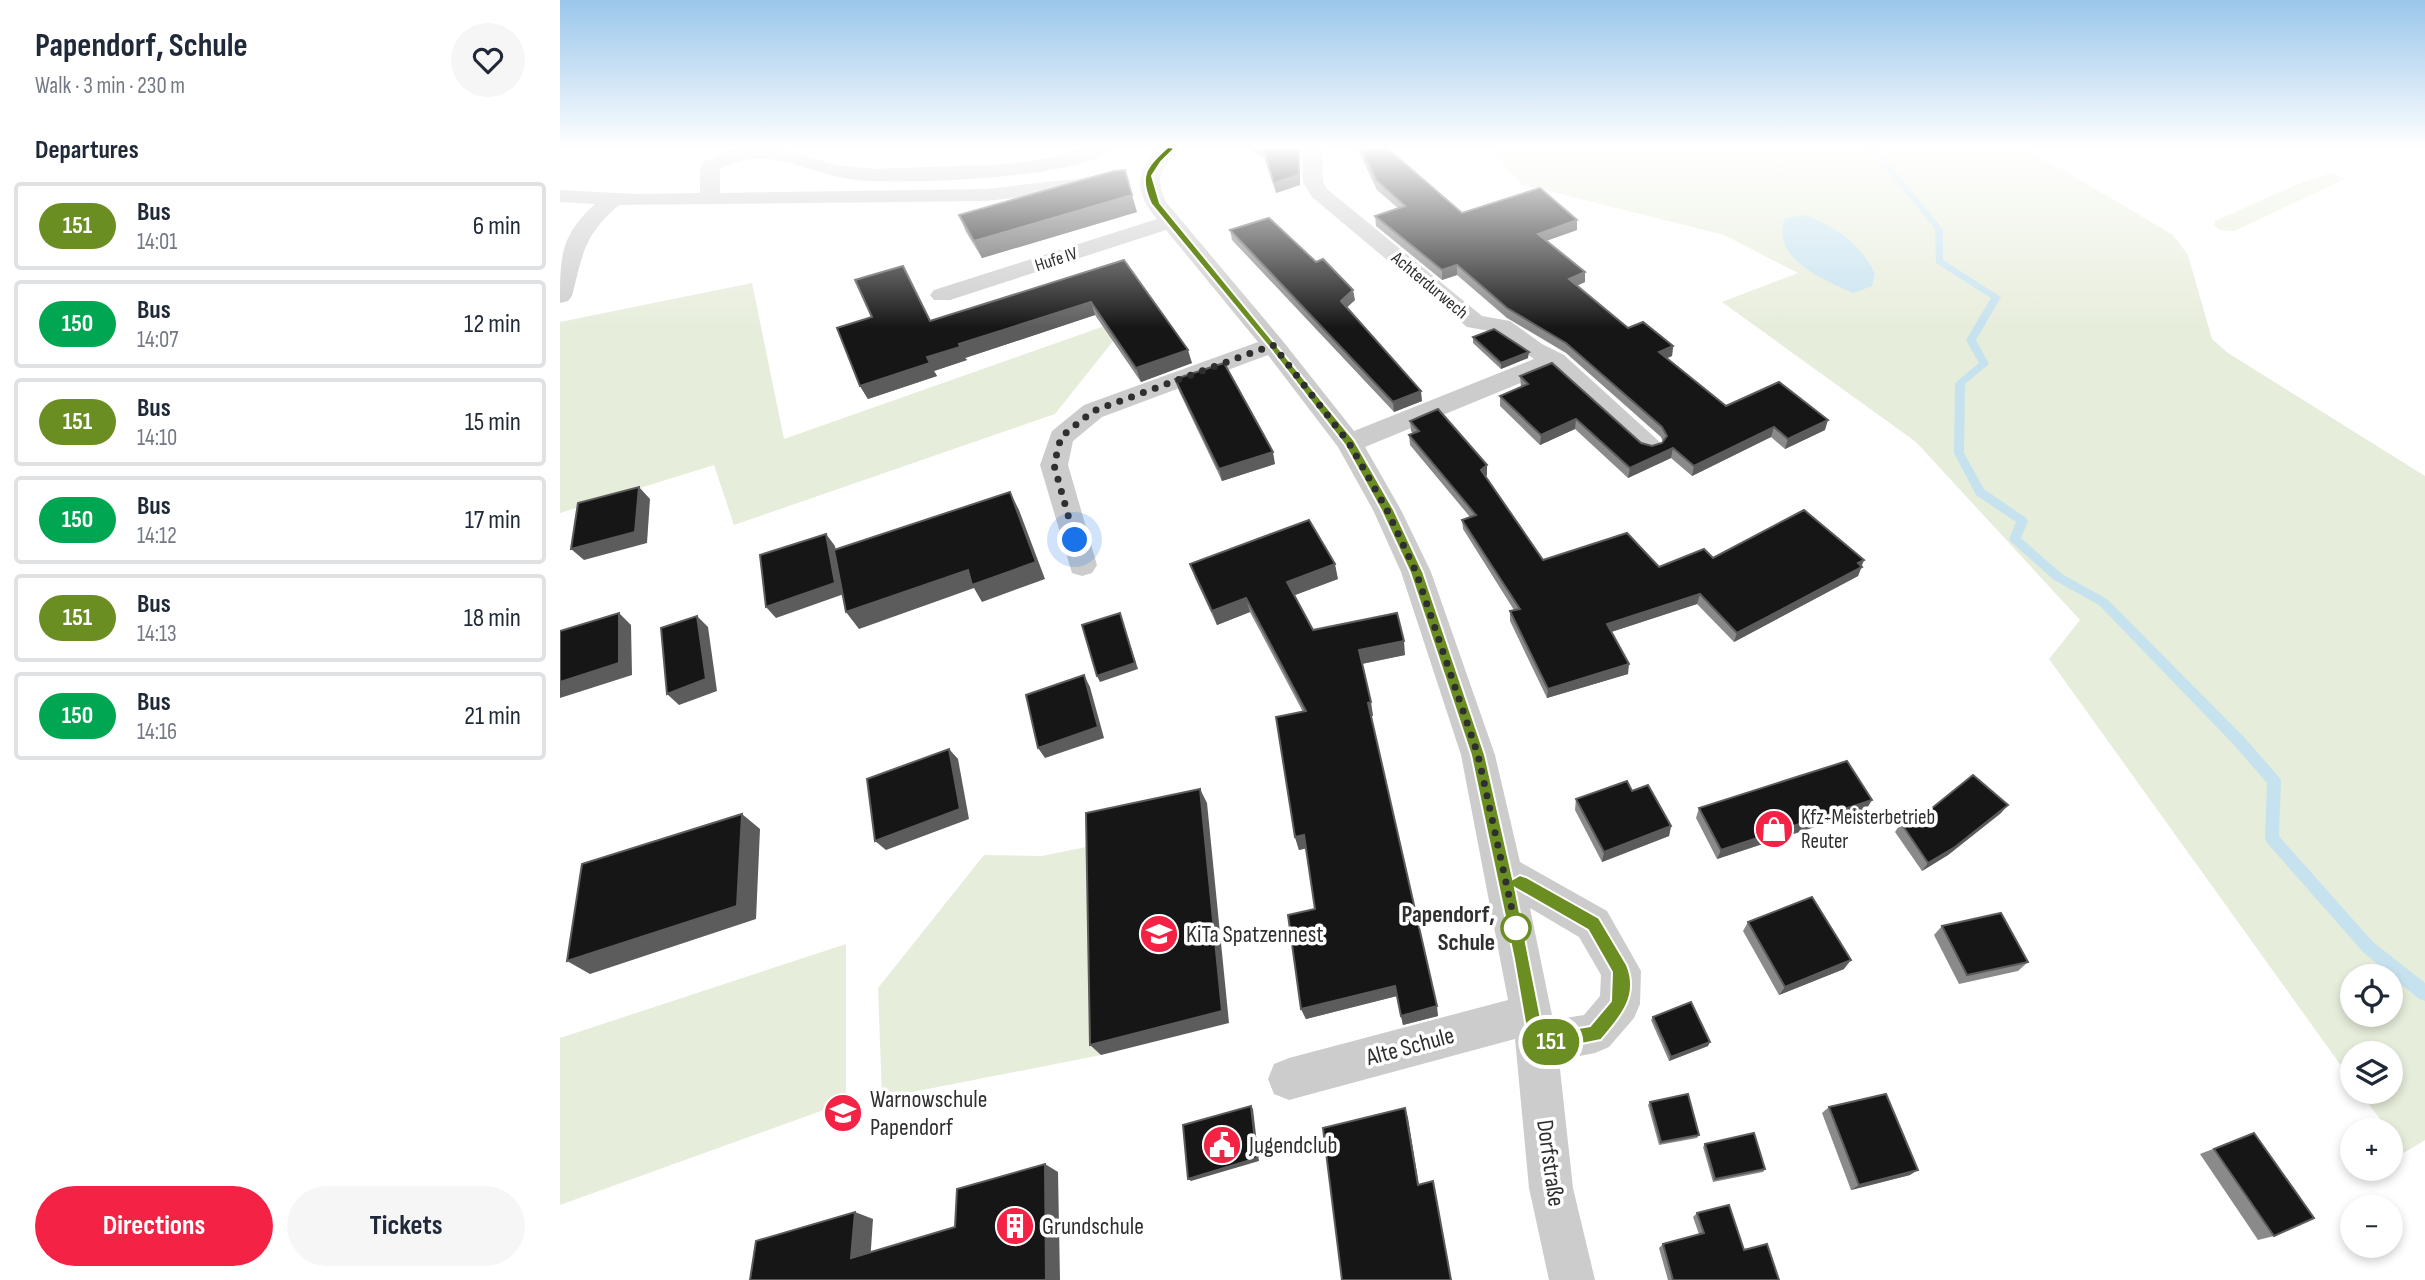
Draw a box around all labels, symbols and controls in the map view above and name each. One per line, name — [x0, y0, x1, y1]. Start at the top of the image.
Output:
button: heart — [451, 23, 525, 97]
text: Papendorf, Schule — [35, 26, 248, 66]
text: Walk · 3 min · 230 m — [35, 72, 185, 100]
text: Departures — [35, 135, 139, 166]
text: Bus — [137, 197, 171, 228]
text: 151 — [63, 211, 92, 240]
text: 6 min — [473, 211, 521, 242]
text: 14:01 — [137, 228, 177, 256]
street label: Hufe IV — [1032, 243, 1080, 276]
street label: Achterdurwech — [1387, 247, 1472, 323]
text: Bus — [137, 295, 171, 326]
text: 150 — [62, 309, 93, 338]
text: 12 min — [464, 309, 521, 340]
text: 14:07 — [137, 326, 178, 354]
text: Bus — [137, 393, 171, 424]
text: 151 — [63, 407, 92, 436]
text: 15 min — [465, 407, 521, 438]
text: 14:10 — [137, 424, 177, 452]
text: Bus — [137, 491, 171, 522]
text: 150 — [62, 505, 93, 534]
text: 17 min — [465, 505, 521, 536]
text: 14:12 — [137, 522, 177, 550]
your location — [1057, 522, 1092, 557]
text: Bus — [137, 589, 171, 620]
text: 151 — [63, 603, 92, 632]
text: 18 min — [464, 603, 521, 634]
text: 14:13 — [137, 620, 177, 648]
text: Bus — [137, 687, 171, 718]
text: 150 — [62, 701, 93, 730]
text: 21 min — [464, 701, 521, 732]
text: 14:16 — [137, 718, 177, 746]
place label: Kfz-Meisterbetrieb Reuter — [1801, 805, 1935, 854]
shop icon: Kfz-Meisterbetrieb Reuter — [1753, 808, 1795, 850]
place label: Papendorf, Schule — [1401, 900, 1495, 957]
school or university icon: KiTa Spatzennest — [1138, 913, 1180, 955]
marker: Papendorf, Schule — [1501, 913, 1531, 943]
place label: KiTa Spatzennest — [1186, 920, 1324, 949]
map controls — [2340, 964, 2403, 1258]
button: locate — [2340, 964, 2403, 1027]
line badge: 151 — [1511, 1019, 1591, 1065]
street label: Alte Schule — [1362, 1021, 1457, 1072]
text: 151 — [1536, 1027, 1566, 1056]
button: layers — [2340, 1041, 2403, 1104]
place label: Warnowschule Papendorf — [870, 1085, 987, 1142]
school or university icon: Warnowschule Papendorf — [822, 1092, 864, 1134]
street label: Dorfstraße — [1530, 1118, 1571, 1208]
button: + — [2340, 1118, 2403, 1181]
public building icon: Jugendclub — [1201, 1124, 1243, 1166]
place label: Jugendclub — [1248, 1131, 1337, 1160]
button: Directions — [35, 1186, 273, 1266]
button: Tickets — [287, 1186, 525, 1266]
button: − — [2340, 1195, 2403, 1258]
building icon: Grundschule — [994, 1205, 1036, 1247]
place label: Grundschule — [1042, 1212, 1144, 1241]

